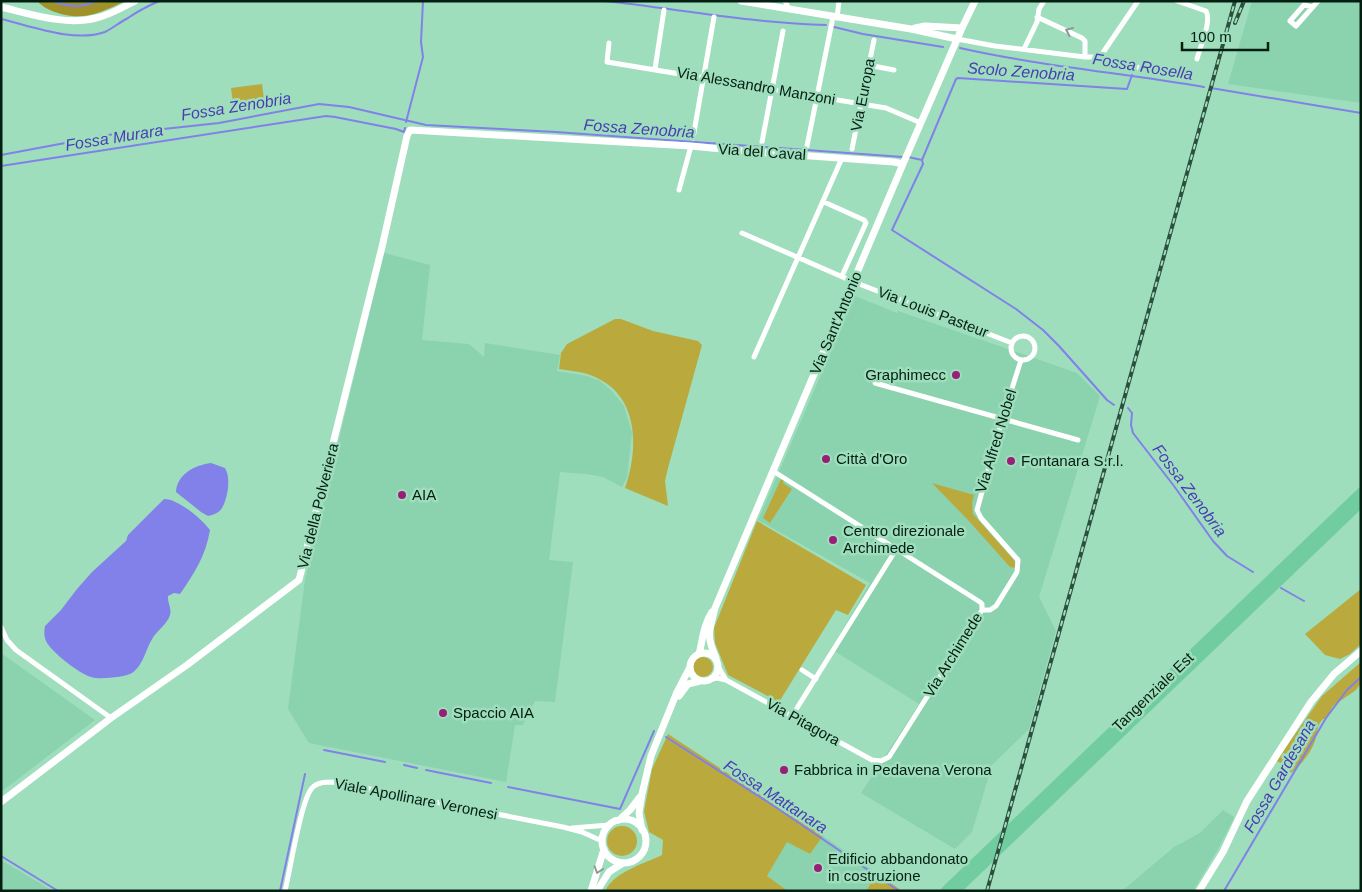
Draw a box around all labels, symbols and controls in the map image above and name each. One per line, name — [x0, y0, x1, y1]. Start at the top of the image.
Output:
scale bar — [1182, 20, 1268, 52]
one-way arrow — [1065, 27, 1074, 38]
text: 100 m — [1190, 28, 1232, 45]
water label: Fossa Rosella — [1092, 50, 1194, 83]
street label: Via Europa — [847, 56, 878, 133]
water label: Scolo Zenobria — [967, 59, 1075, 84]
street label: Via Alessandro Manzoni — [675, 63, 837, 108]
water label: Fossa Zenobria — [180, 89, 292, 124]
water label: Fossa Zenobria — [583, 116, 695, 141]
water label: Fossa Murara — [64, 121, 164, 154]
street label: Via del Caval — [717, 140, 807, 163]
street label: Via Sant'Antonio — [806, 269, 865, 377]
street label: Via Louis Pasteur — [875, 283, 991, 340]
place label: Graphimecc — [865, 366, 947, 383]
marker: Graphimecc — [950, 369, 962, 381]
street label: Via Alfred Nobel — [972, 387, 1019, 495]
street label: Via della Polveriera — [294, 441, 342, 571]
water label: Fossa Zenobria — [1149, 441, 1230, 540]
place label: Città d'Oro — [836, 450, 907, 467]
place label: Fontanara S.r.l. — [1021, 452, 1124, 469]
marker: Città d'Oro — [820, 453, 832, 465]
marker: Fontanara S.r.l. — [1005, 455, 1017, 467]
place label: AIA — [412, 486, 436, 503]
marker: AIA — [396, 489, 408, 501]
place label: Centro direzionale Archimede — [843, 522, 965, 556]
marker: Centro direzionale Archimede — [827, 534, 839, 546]
street label: Via Archimede — [920, 609, 985, 700]
street label: Tangenziale Est — [1109, 648, 1197, 735]
street label: Via Pitagora — [764, 694, 844, 749]
place label: Spaccio AIA — [453, 704, 534, 721]
marker: Spaccio AIA — [437, 707, 449, 719]
water label: Fossa Gardesana — [1240, 717, 1319, 836]
water label: Fossa Mattanara — [721, 757, 831, 836]
place label: Fabbrica in Pedavena Verona — [794, 761, 992, 778]
marker: Fabbrica in Pedavena Verona — [778, 764, 790, 776]
street label: Viale Apollinare Veronesi — [333, 774, 499, 823]
place label: Edificio abbandonato in costruzione — [828, 850, 968, 884]
marker: Edificio abbandonato in costruzione — [812, 862, 824, 874]
one-way arrow — [594, 866, 604, 874]

